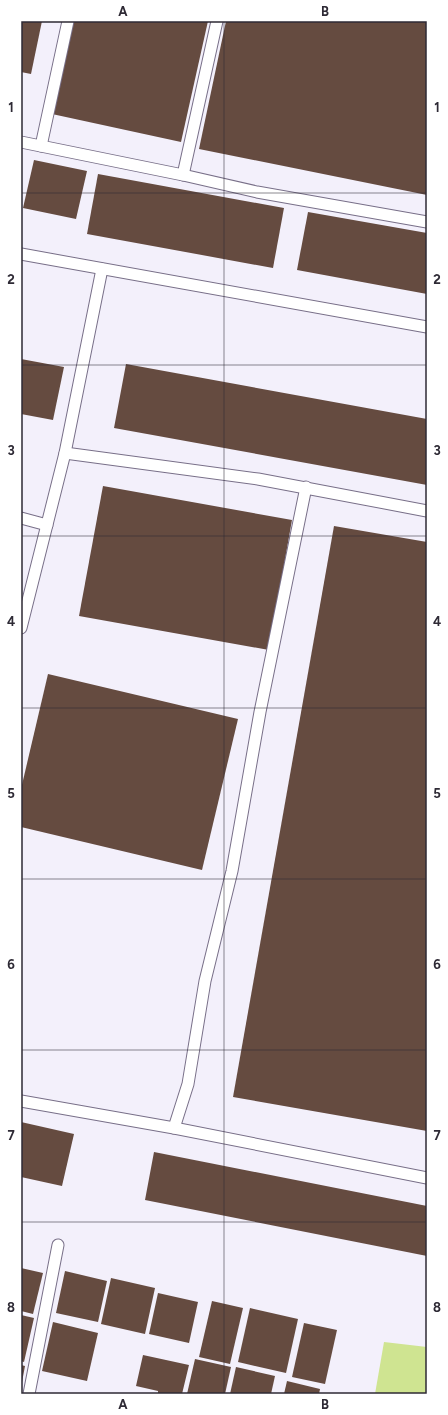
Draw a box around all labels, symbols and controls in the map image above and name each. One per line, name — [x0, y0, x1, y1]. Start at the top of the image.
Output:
text: A — [118, 4, 128, 19]
text: B — [321, 4, 329, 19]
text: 1 — [8, 100, 14, 115]
text: 1 — [434, 100, 440, 115]
text: 2 — [7, 272, 15, 287]
text: 2 — [433, 272, 441, 287]
text: 3 — [7, 443, 15, 458]
text: 3 — [433, 443, 441, 458]
text: 4 — [7, 614, 15, 629]
text: 4 — [433, 614, 441, 629]
text: 5 — [7, 786, 15, 801]
text: 5 — [433, 786, 441, 801]
text: 6 — [7, 957, 15, 972]
text: 6 — [433, 957, 441, 972]
text: 7 — [7, 1128, 15, 1143]
text: 7 — [433, 1128, 441, 1143]
text: 8 — [7, 1300, 15, 1315]
text: 8 — [433, 1300, 441, 1315]
text: A — [118, 1397, 128, 1412]
text: B — [321, 1397, 329, 1412]

